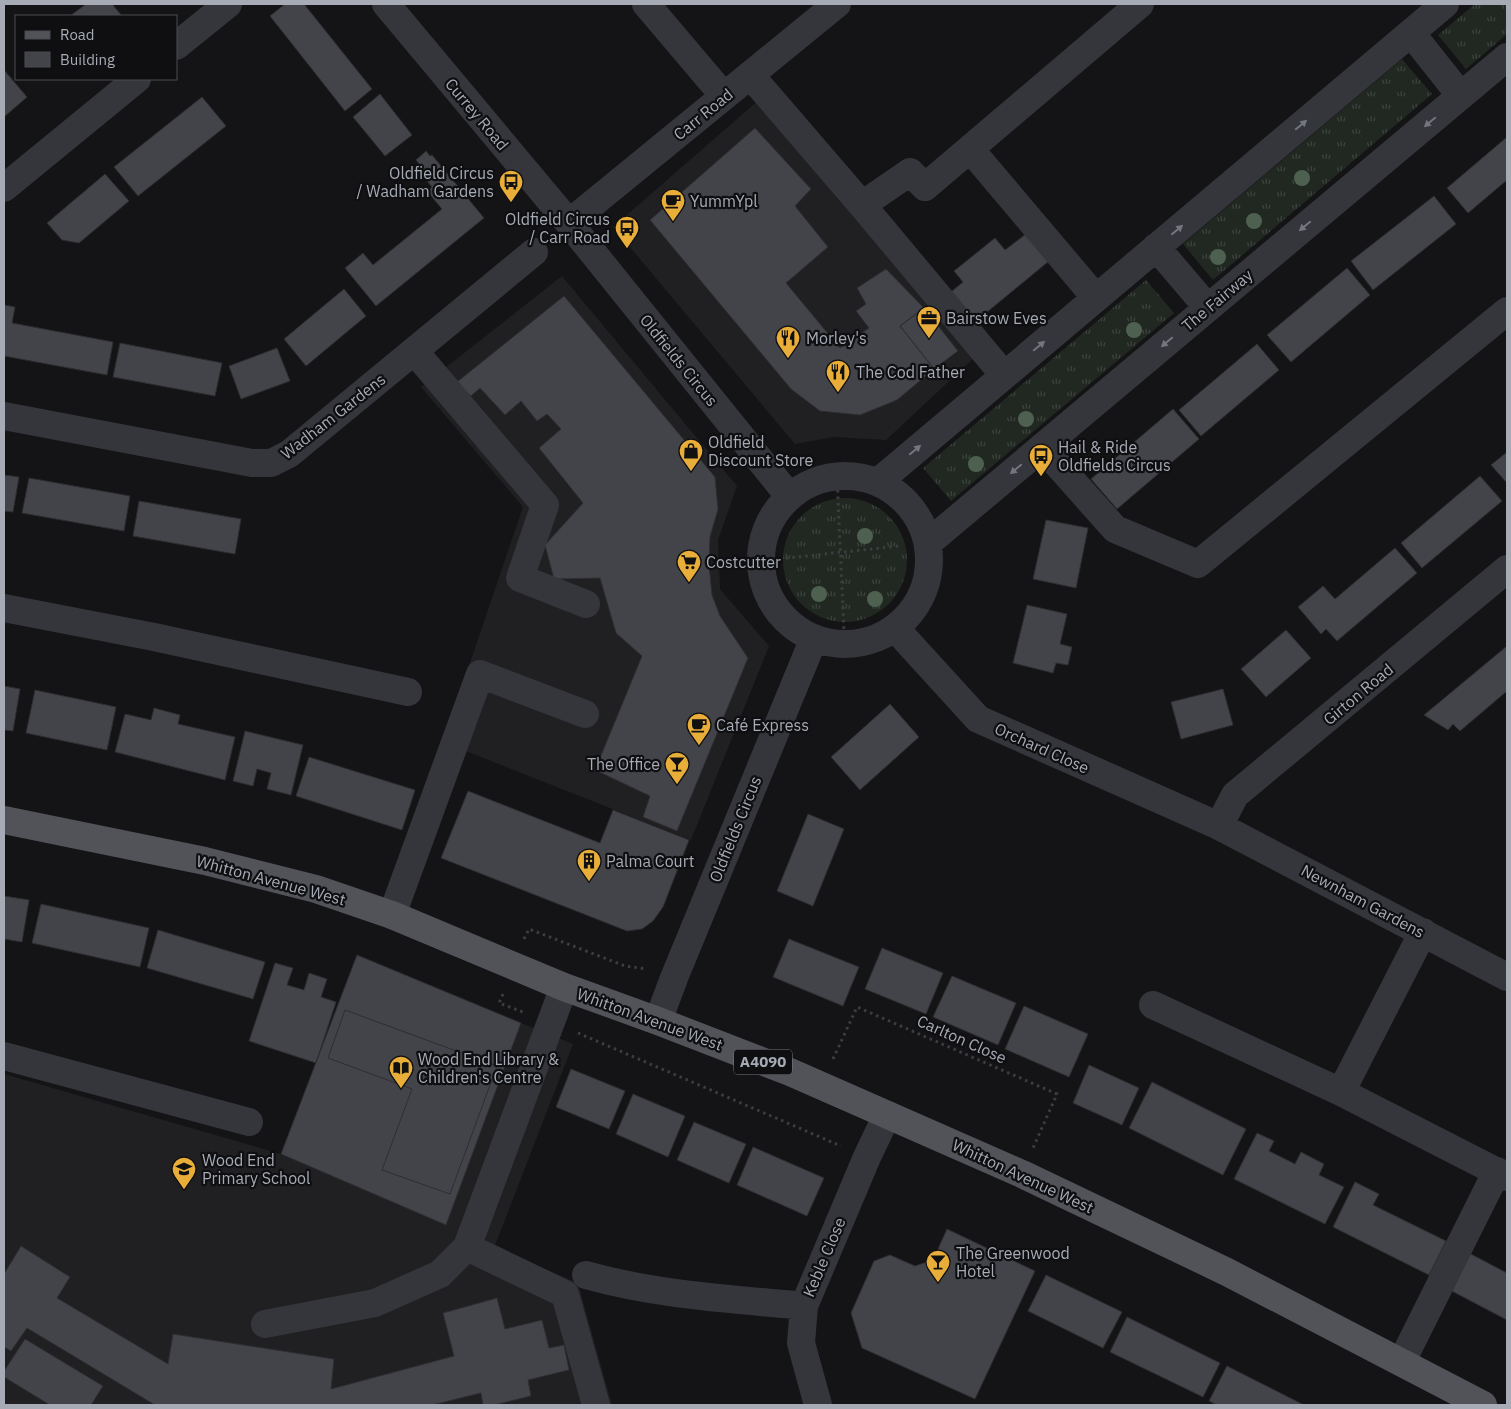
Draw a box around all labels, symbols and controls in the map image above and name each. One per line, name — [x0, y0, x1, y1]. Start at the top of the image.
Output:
legend — [15, 15, 178, 80]
text: Road — [60, 25, 95, 44]
text: Building — [60, 50, 115, 69]
street label: Currey Road — [441, 74, 513, 154]
street label: Carr Road — [669, 84, 737, 144]
one-way arrow — [1424, 116, 1436, 128]
one-way arrow — [1295, 120, 1307, 131]
place label: Oldfield Circus / Wadham Gardens — [356, 163, 494, 201]
bus stop icon: Oldfield Circus / Wadham Gardens — [498, 169, 524, 203]
cafe icon: YummYpl — [660, 188, 686, 222]
place label: YummYpl — [690, 191, 758, 211]
place label: Oldfield Circus / Carr Road — [505, 209, 610, 247]
bus stop icon: Oldfield Circus / Carr Road — [614, 215, 640, 249]
one-way arrow — [1299, 221, 1312, 232]
one-way arrow — [1170, 224, 1183, 235]
street label: The Fairway — [1178, 265, 1256, 335]
office icon: Bairstow Eves — [916, 305, 942, 339]
place label: Bairstow Eves — [946, 308, 1047, 328]
street label: Oldfields Circus — [636, 310, 722, 410]
restaurant icon: Morley's — [775, 325, 801, 359]
place label: Morley's — [806, 328, 867, 348]
one-way arrow — [1161, 336, 1173, 347]
one-way arrow — [1032, 340, 1045, 351]
restaurant icon: The Cod Father — [825, 359, 851, 393]
place label: The Cod Father — [856, 362, 965, 382]
street label: Wadham Gardens — [277, 369, 389, 463]
place label: Oldfield Discount Store — [708, 432, 814, 470]
place label: Hail & Ride Oldfields Circus — [1058, 437, 1171, 475]
shop icon: Oldfield Discount Store — [678, 438, 704, 472]
bus stop icon: Hail & Ride Oldfields Circus — [1028, 443, 1054, 477]
one-way arrow — [908, 445, 921, 456]
one-way arrow — [1010, 463, 1022, 474]
supermarket icon: Costcutter — [676, 549, 702, 583]
place label: Costcutter — [706, 552, 781, 572]
street label: Girton Road — [1319, 659, 1397, 729]
cafe icon: Café Express — [686, 712, 712, 746]
place label: Café Express — [716, 715, 809, 735]
street label: Orchard Close — [992, 718, 1093, 778]
bar icon: The Office — [664, 751, 690, 785]
place label: The Office — [587, 754, 660, 774]
street label: Oldfields Circus — [705, 773, 765, 885]
building icon: Palma Court — [576, 848, 602, 882]
street label: Whitton Avenue West — [194, 850, 348, 910]
place label: Palma Court — [606, 851, 694, 871]
street label: Newnham Gardens — [1298, 860, 1428, 942]
street label: Whitton Avenue West — [574, 983, 726, 1055]
street label: Carlton Close — [914, 1010, 1010, 1068]
place label: Wood End Library & Children's Centre — [418, 1049, 559, 1087]
road number: A4090 — [734, 1050, 792, 1074]
library icon: Wood End Library & Children's Centre — [388, 1055, 414, 1089]
street label: Whitton Avenue West — [949, 1135, 1097, 1217]
place label: Wood End Primary School — [202, 1150, 310, 1188]
school or university icon: Wood End Primary School — [171, 1156, 197, 1190]
street label: Keble Close — [798, 1214, 850, 1300]
place label: The Greenwood Hotel — [956, 1243, 1070, 1281]
bar icon: The Greenwood Hotel — [925, 1249, 951, 1283]

